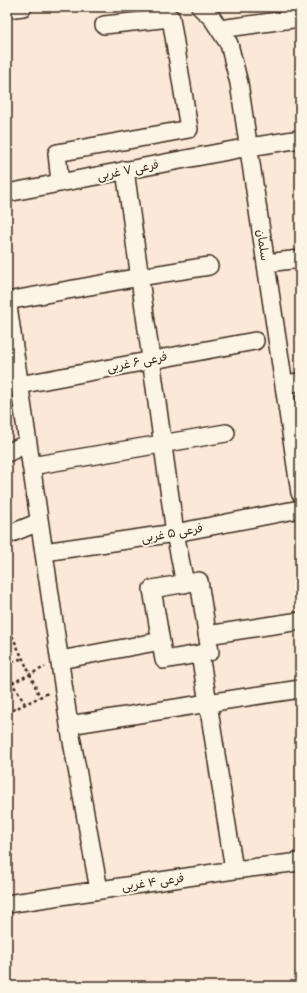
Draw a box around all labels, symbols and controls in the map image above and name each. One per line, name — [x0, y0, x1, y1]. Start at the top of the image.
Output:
street label: فرعی ۷ غربی — [96, 156, 160, 184]
street label: سلمان — [254, 228, 273, 262]
street label: فرعی ۶ غربی — [105, 348, 169, 376]
street label: فرعی ۵ غربی — [140, 520, 204, 546]
street label: فرعی ۴ غربی — [121, 870, 185, 894]

